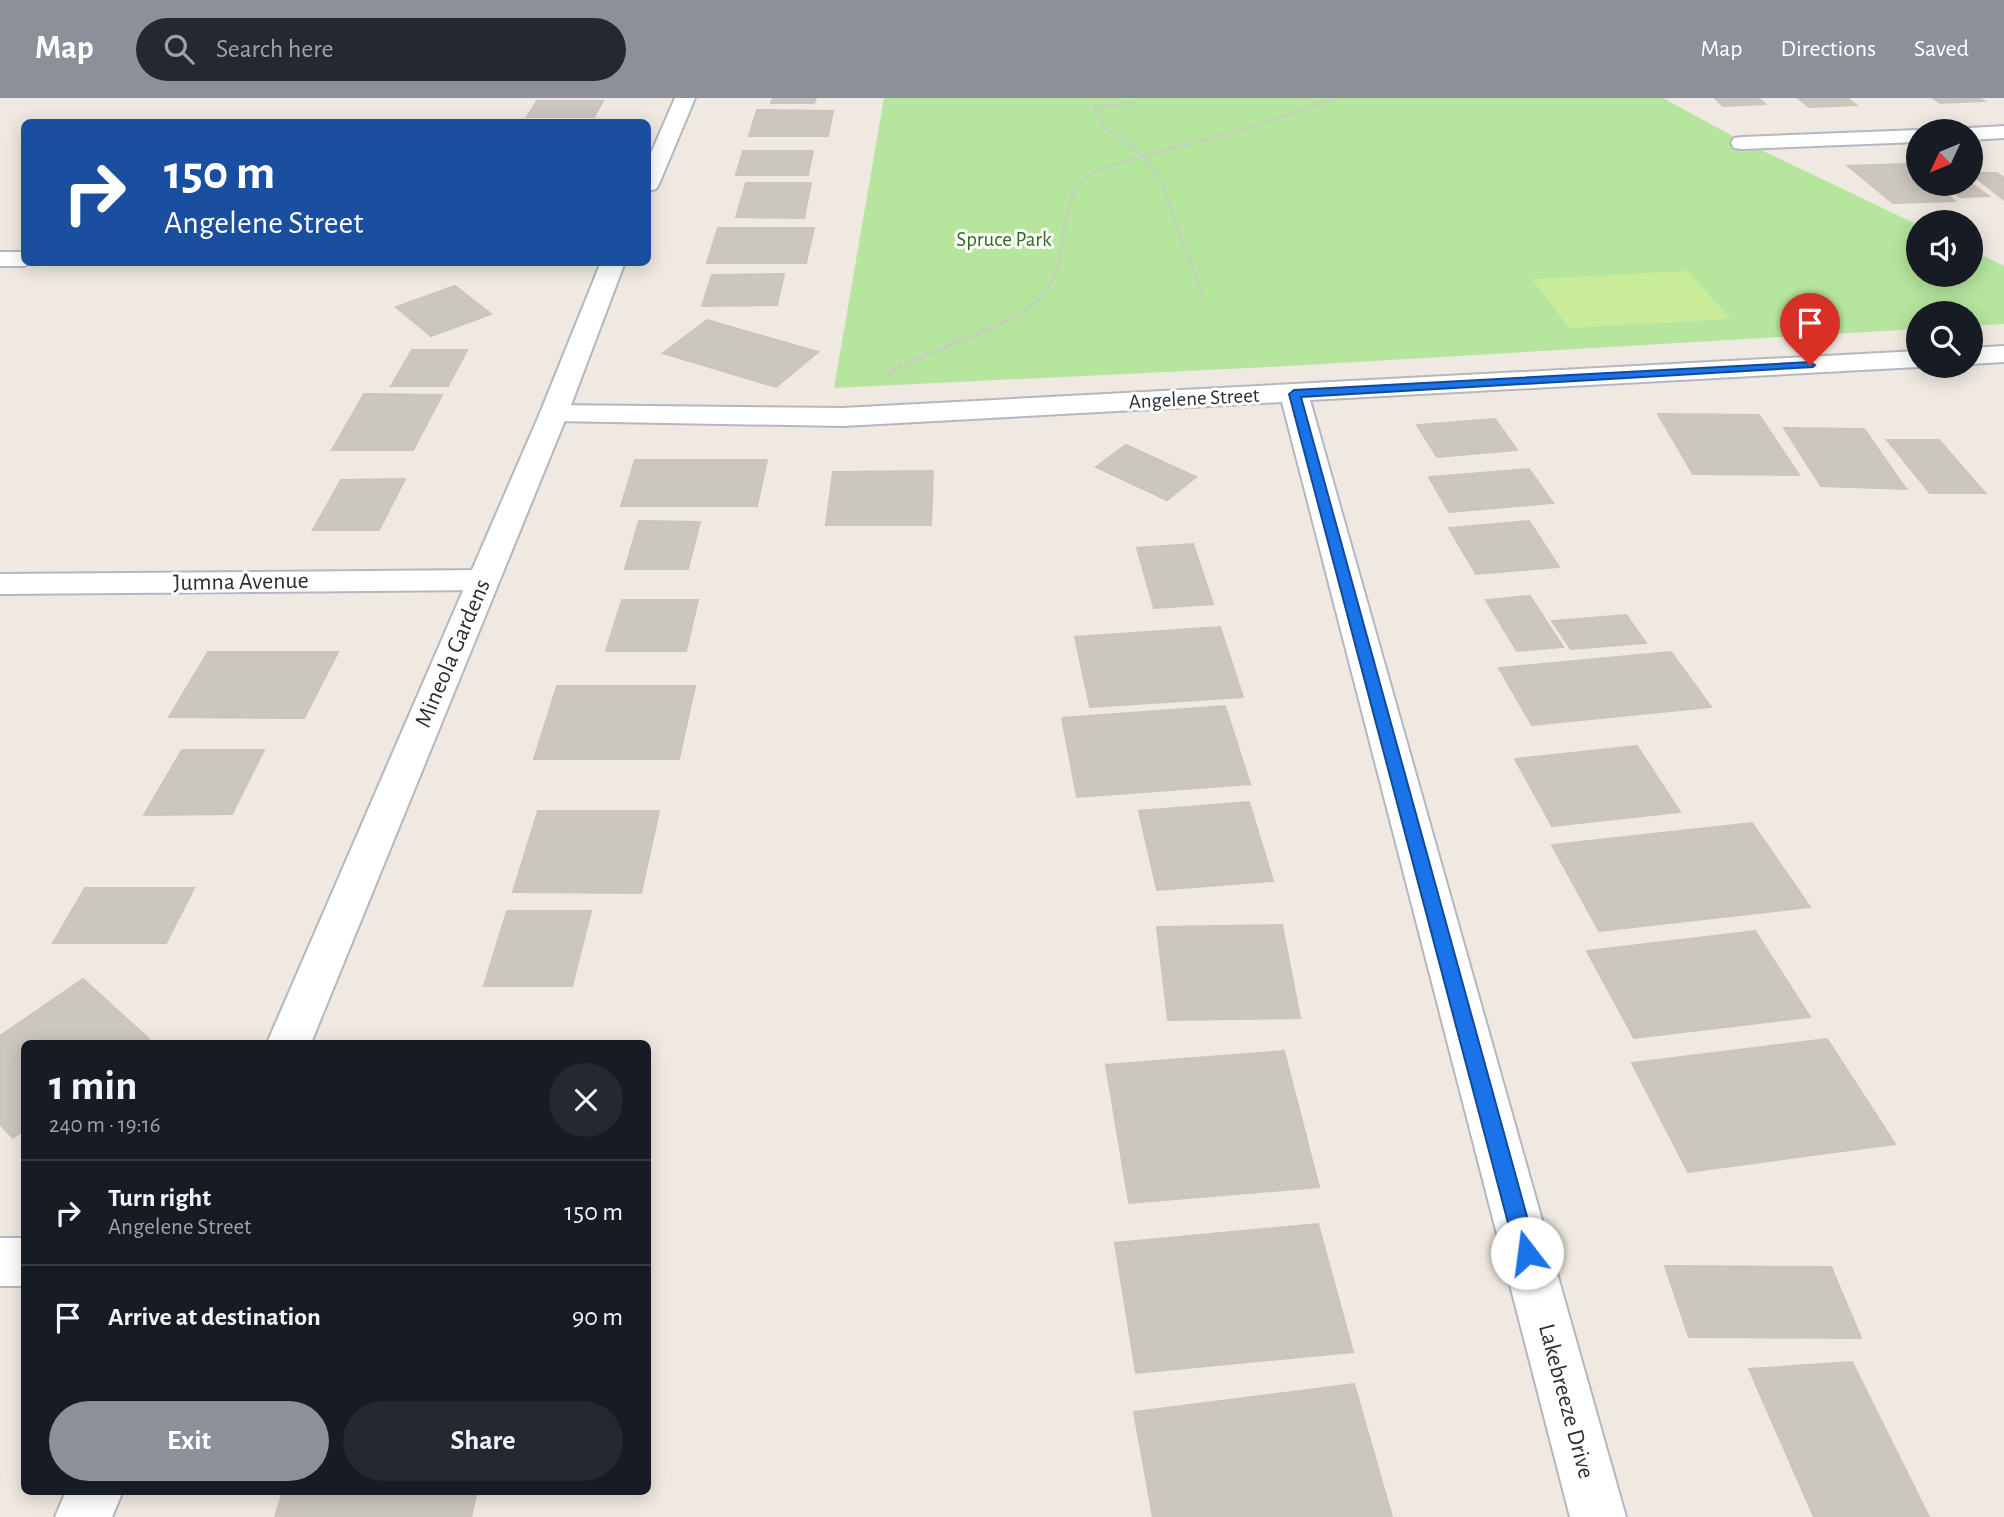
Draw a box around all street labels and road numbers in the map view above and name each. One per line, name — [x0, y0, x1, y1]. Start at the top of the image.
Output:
street label: Angelene Street — [1128, 385, 1260, 412]
street label: Jumna Avenue — [173, 569, 309, 595]
street label: Mineola Gardens — [411, 576, 495, 731]
street label: Lakebreeze Drive — [1534, 1321, 1598, 1481]

